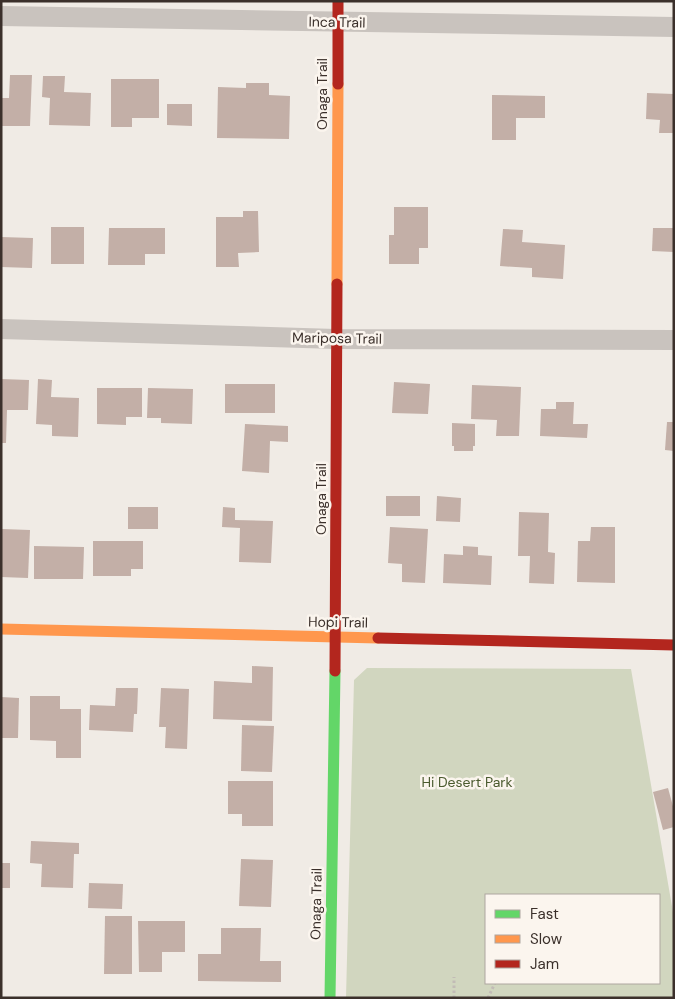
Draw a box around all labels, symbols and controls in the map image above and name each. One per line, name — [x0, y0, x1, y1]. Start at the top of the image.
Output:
street label: Inca Trail — [308, 13, 366, 31]
street label: Onaga Trail — [313, 58, 331, 130]
street label: Mariposa Trail — [292, 328, 382, 348]
street label: Onaga Trail — [312, 463, 330, 535]
street label: Hopi Trail — [308, 612, 368, 632]
park label: Hi Desert Park — [421, 773, 513, 791]
street label: Onaga Trail — [306, 868, 326, 940]
legend — [485, 894, 660, 984]
text: Fast — [530, 904, 559, 924]
text: Slow — [530, 929, 563, 949]
text: Jam — [530, 954, 559, 974]

